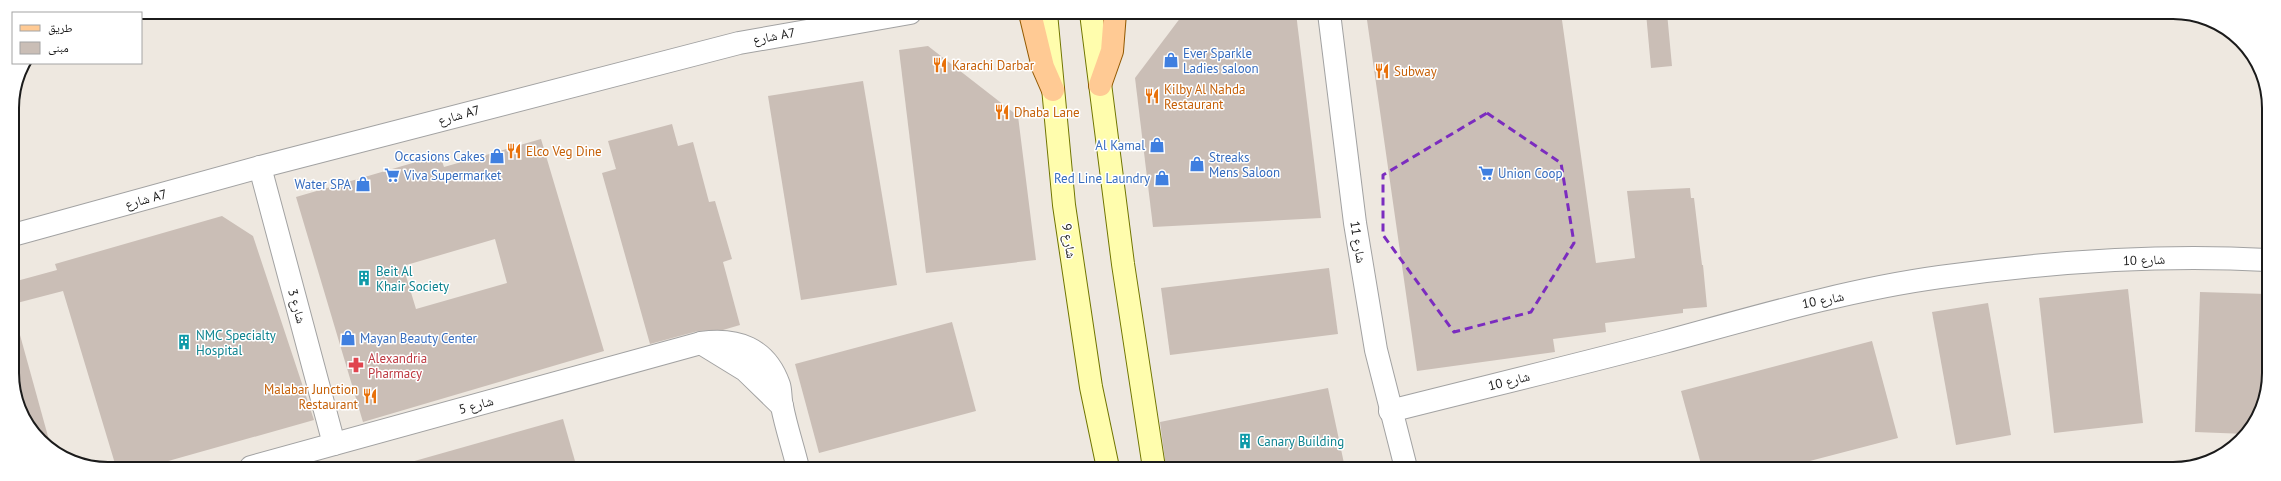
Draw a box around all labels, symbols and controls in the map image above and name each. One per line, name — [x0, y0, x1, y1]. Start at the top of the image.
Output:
legend — [12, 12, 142, 64]
text: طريق — [48, 20, 73, 35]
street label: شارع A7 — [751, 24, 797, 49]
text: مبنى — [48, 40, 69, 55]
place label: Ever Sparkle Ladies saloon — [1183, 45, 1259, 77]
shop icon: Ever Sparkle Ladies saloon — [1162, 51, 1180, 69]
restaurant icon: Karachi Darbar — [931, 56, 949, 74]
place label: Karachi Darbar — [952, 57, 1035, 74]
restaurant icon: Subway — [1373, 62, 1391, 80]
place label: Subway — [1394, 63, 1437, 80]
place label: Kilby Al Nahda Restaurant — [1164, 81, 1245, 113]
restaurant icon: Kilby Al Nahda Restaurant — [1143, 87, 1161, 105]
street label: شارع A7 — [436, 101, 482, 130]
restaurant icon: Dhaba Lane — [993, 103, 1011, 121]
place label: Dhaba Lane — [1014, 104, 1080, 121]
shop icon: Al Kamal — [1148, 136, 1166, 154]
place label: Al Kamal — [1095, 137, 1145, 154]
restaurant icon: Elco Veg Dine — [505, 142, 523, 160]
place label: Elco Veg Dine — [526, 143, 602, 160]
shop icon: Occasions Cakes — [488, 147, 506, 165]
place label: Occasions Cakes — [394, 148, 485, 165]
place label: Streaks Mens Saloon — [1209, 149, 1280, 181]
shop icon: Streaks Mens Saloon — [1188, 155, 1206, 173]
supermarket icon: Union Coop — [1477, 164, 1495, 182]
place label: Union Coop — [1498, 165, 1563, 182]
supermarket icon: Viva Supermarket — [383, 166, 401, 184]
place label: Viva Supermarket — [403, 167, 502, 184]
shop icon: Red Line Laundry — [1153, 169, 1171, 187]
place label: Red Line Laundry — [1054, 170, 1150, 187]
shop icon: Water SPA — [354, 175, 372, 193]
place label: Water SPA — [295, 176, 351, 193]
street label: شارع A7 — [123, 185, 169, 214]
street label: شارع 11 — [1345, 220, 1370, 264]
street label: شارع 9 — [1057, 222, 1080, 260]
street label: شارع 10 — [2123, 251, 2165, 270]
place label: Beit Al Khair Society — [376, 263, 449, 295]
building icon: Beit Al Khair Society — [355, 269, 373, 287]
street label: شارع 3 — [283, 287, 310, 325]
street label: شارع 10 — [1801, 288, 1846, 313]
place label: NMC Specialty Hospital — [196, 327, 276, 359]
shop icon: Mayan Beauty Center — [339, 329, 357, 347]
place label: Mayan Beauty Center — [360, 330, 477, 347]
building icon: NMC Specialty Hospital — [175, 333, 193, 351]
place label: Alexandria Pharmacy — [368, 350, 427, 382]
pharmacy icon: Alexandria Pharmacy — [347, 356, 365, 374]
street label: شارع 10 — [1486, 368, 1532, 395]
place label: Malabar Junction Restaurant — [264, 381, 359, 413]
restaurant icon: Malabar Junction Restaurant — [361, 387, 379, 405]
street label: شارع 5 — [457, 392, 495, 419]
building icon: Canary Building — [1236, 432, 1254, 450]
place label: Canary Building — [1257, 433, 1344, 450]

